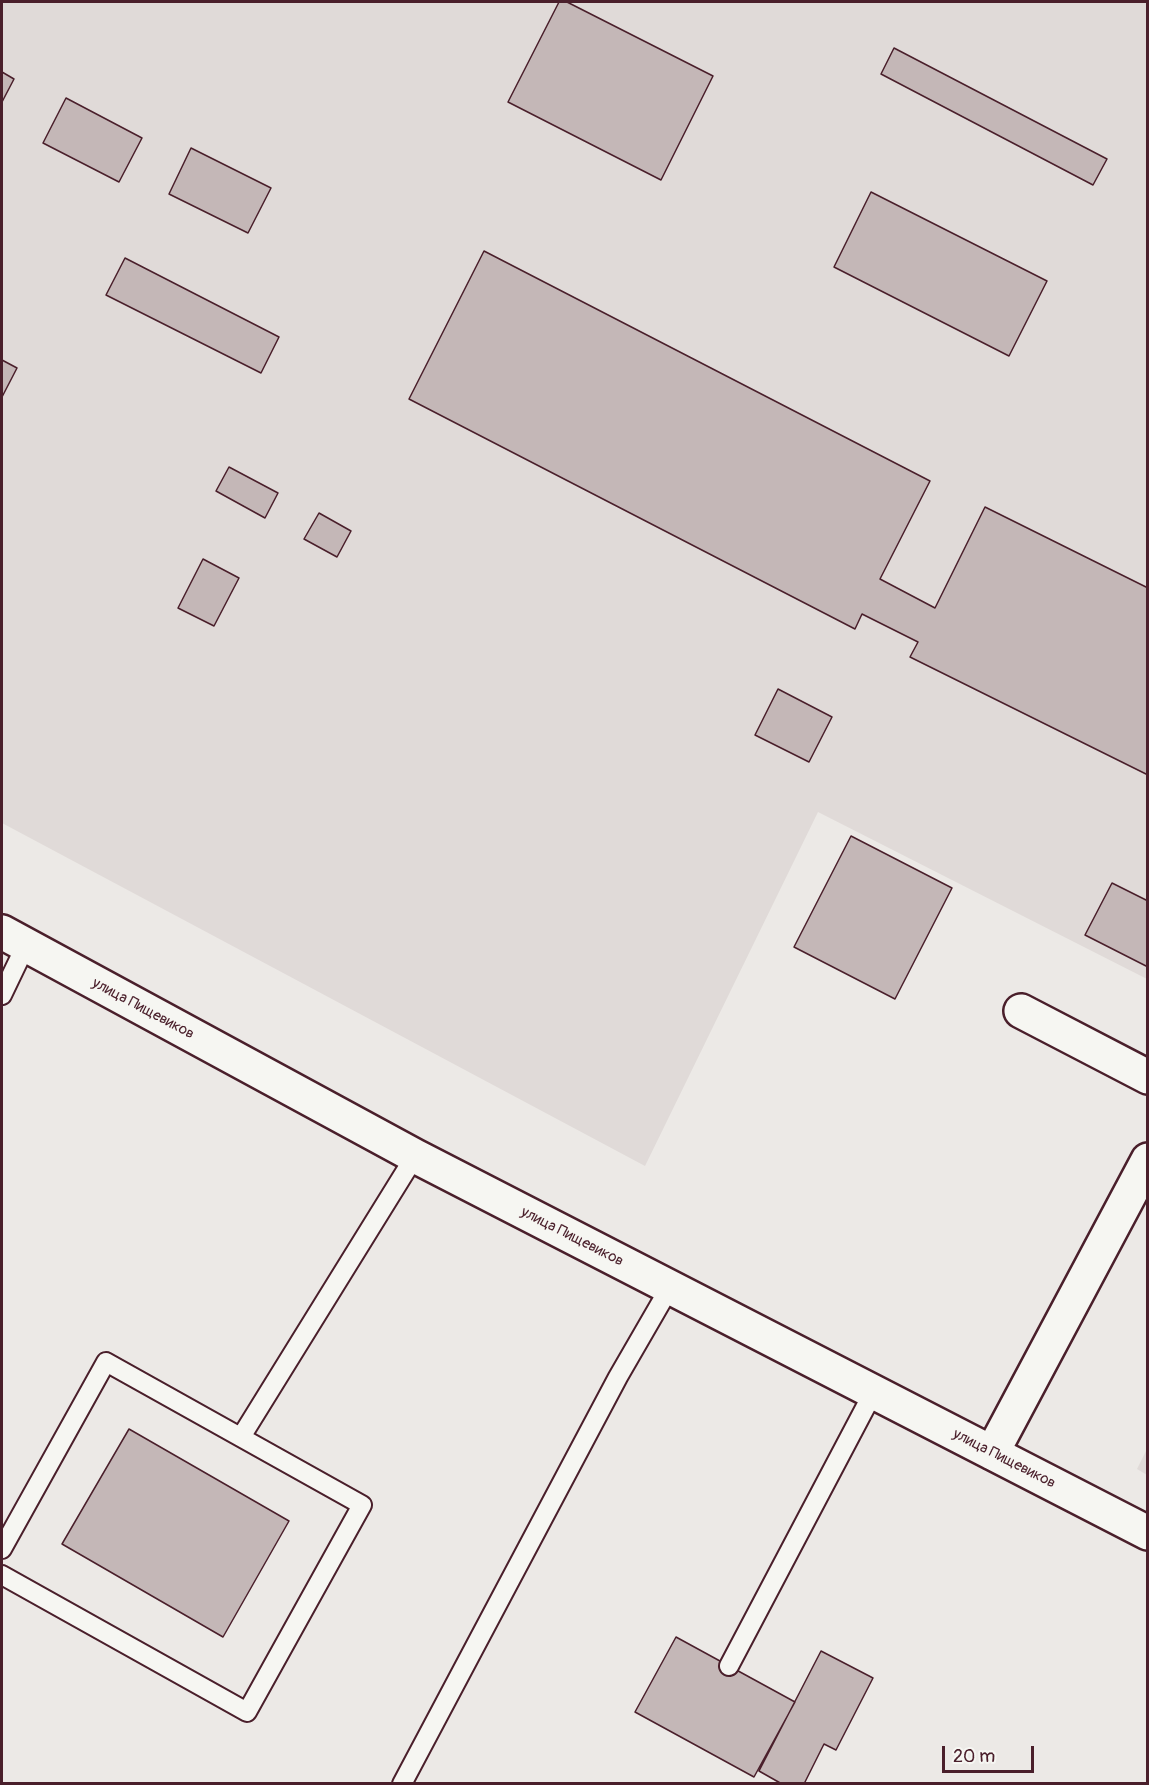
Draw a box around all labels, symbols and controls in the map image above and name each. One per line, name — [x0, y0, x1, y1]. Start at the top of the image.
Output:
street label: улица Пищевиков — [89, 975, 197, 1043]
street label: улица Пищевиков — [518, 1203, 626, 1271]
street label: улица Пищевиков — [950, 1425, 1058, 1493]
scale bar — [945, 1734, 1036, 1772]
text: 20 m — [953, 1745, 995, 1768]

